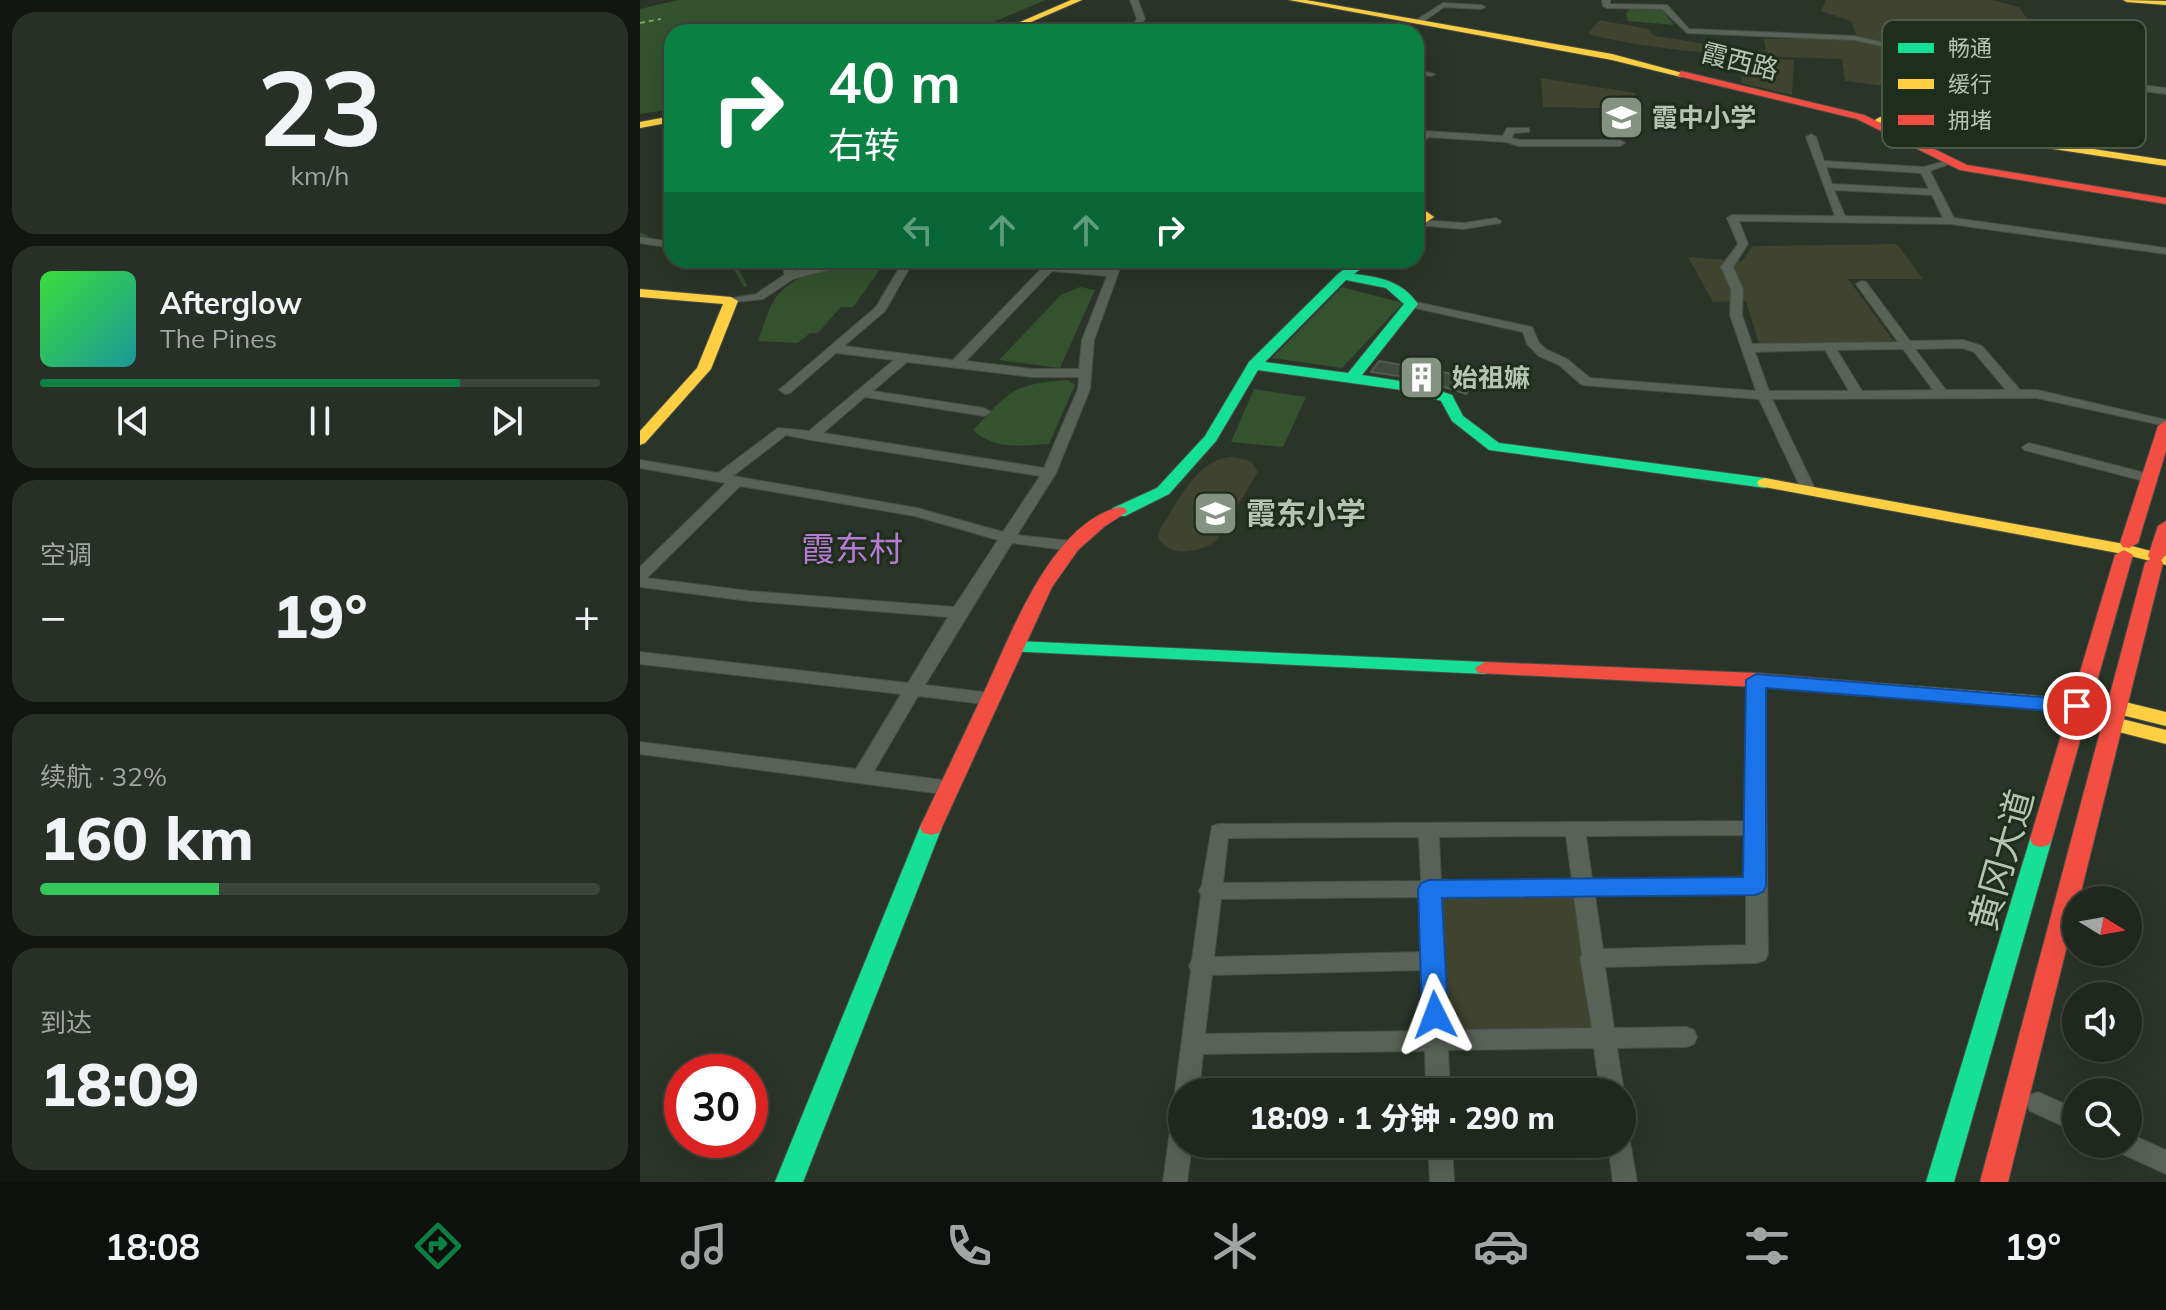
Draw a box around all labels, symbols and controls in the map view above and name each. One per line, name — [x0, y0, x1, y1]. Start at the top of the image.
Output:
legend — [1882, 20, 2146, 148]
text: 畅通 — [1948, 34, 1992, 62]
street label: 霞西路 — [1698, 36, 1782, 86]
text: 23 — [258, 41, 382, 172]
text: 40 m — [828, 47, 961, 117]
icon: right — [696, 56, 800, 160]
text: 缓行 — [1948, 70, 1992, 98]
school or university icon: 霞中小学 — [1597, 93, 1645, 141]
place label: 霞中小学 — [1652, 101, 1756, 134]
text: 拥堵 — [1948, 106, 1992, 134]
text: 右转 — [828, 122, 900, 167]
text: km/h — [291, 159, 349, 192]
icon: left — [896, 208, 940, 252]
icon: ahead — [980, 208, 1024, 252]
icon: ahead — [1064, 208, 1108, 252]
icon: right — [1148, 208, 1192, 252]
text: Afterglow — [160, 284, 302, 322]
text: The Pines — [160, 322, 277, 355]
building icon: 始祖嫲 — [1397, 353, 1445, 401]
place label: 始祖嫲 — [1452, 361, 1530, 394]
icon: previous — [111, 399, 155, 443]
icon: pause — [298, 399, 342, 443]
icon: next — [485, 399, 529, 443]
school or university icon: 霞东小学 — [1191, 489, 1239, 537]
place label: 霞东小学 — [1246, 494, 1366, 532]
district label: 霞东村 — [801, 527, 903, 570]
text: 空调 — [40, 538, 92, 571]
text: 19° — [272, 578, 368, 653]
text: − — [40, 588, 66, 643]
text: + — [574, 588, 600, 643]
pin — [2043, 672, 2111, 740]
icon: arrive — [2055, 684, 2099, 728]
text: 续航 · 32% — [40, 760, 167, 793]
street label: 黄冈大道 — [1960, 785, 2042, 935]
text: 160 km — [40, 800, 254, 875]
north arrow — [2062, 886, 2142, 966]
map controls — [2062, 886, 2142, 1158]
position arrow — [1393, 973, 1477, 1057]
button: sound — [2062, 982, 2142, 1062]
text: 到达 — [40, 1006, 92, 1039]
text: 18:09 — [40, 1046, 200, 1121]
speed limit sign: 30 — [664, 1054, 768, 1158]
button: search — [2062, 1078, 2142, 1158]
text: 18:09 · 1 分钟 · 290 m — [1249, 1099, 1555, 1137]
icon: directions — [410, 1218, 466, 1274]
icon: music — [676, 1218, 732, 1274]
icon: phone — [941, 1218, 997, 1274]
icon: climate — [1207, 1218, 1263, 1274]
icon: car — [1473, 1218, 1529, 1274]
icon: filters — [1739, 1218, 1795, 1274]
text: 18:08 — [105, 1224, 200, 1269]
text: 19° — [2004, 1224, 2061, 1269]

